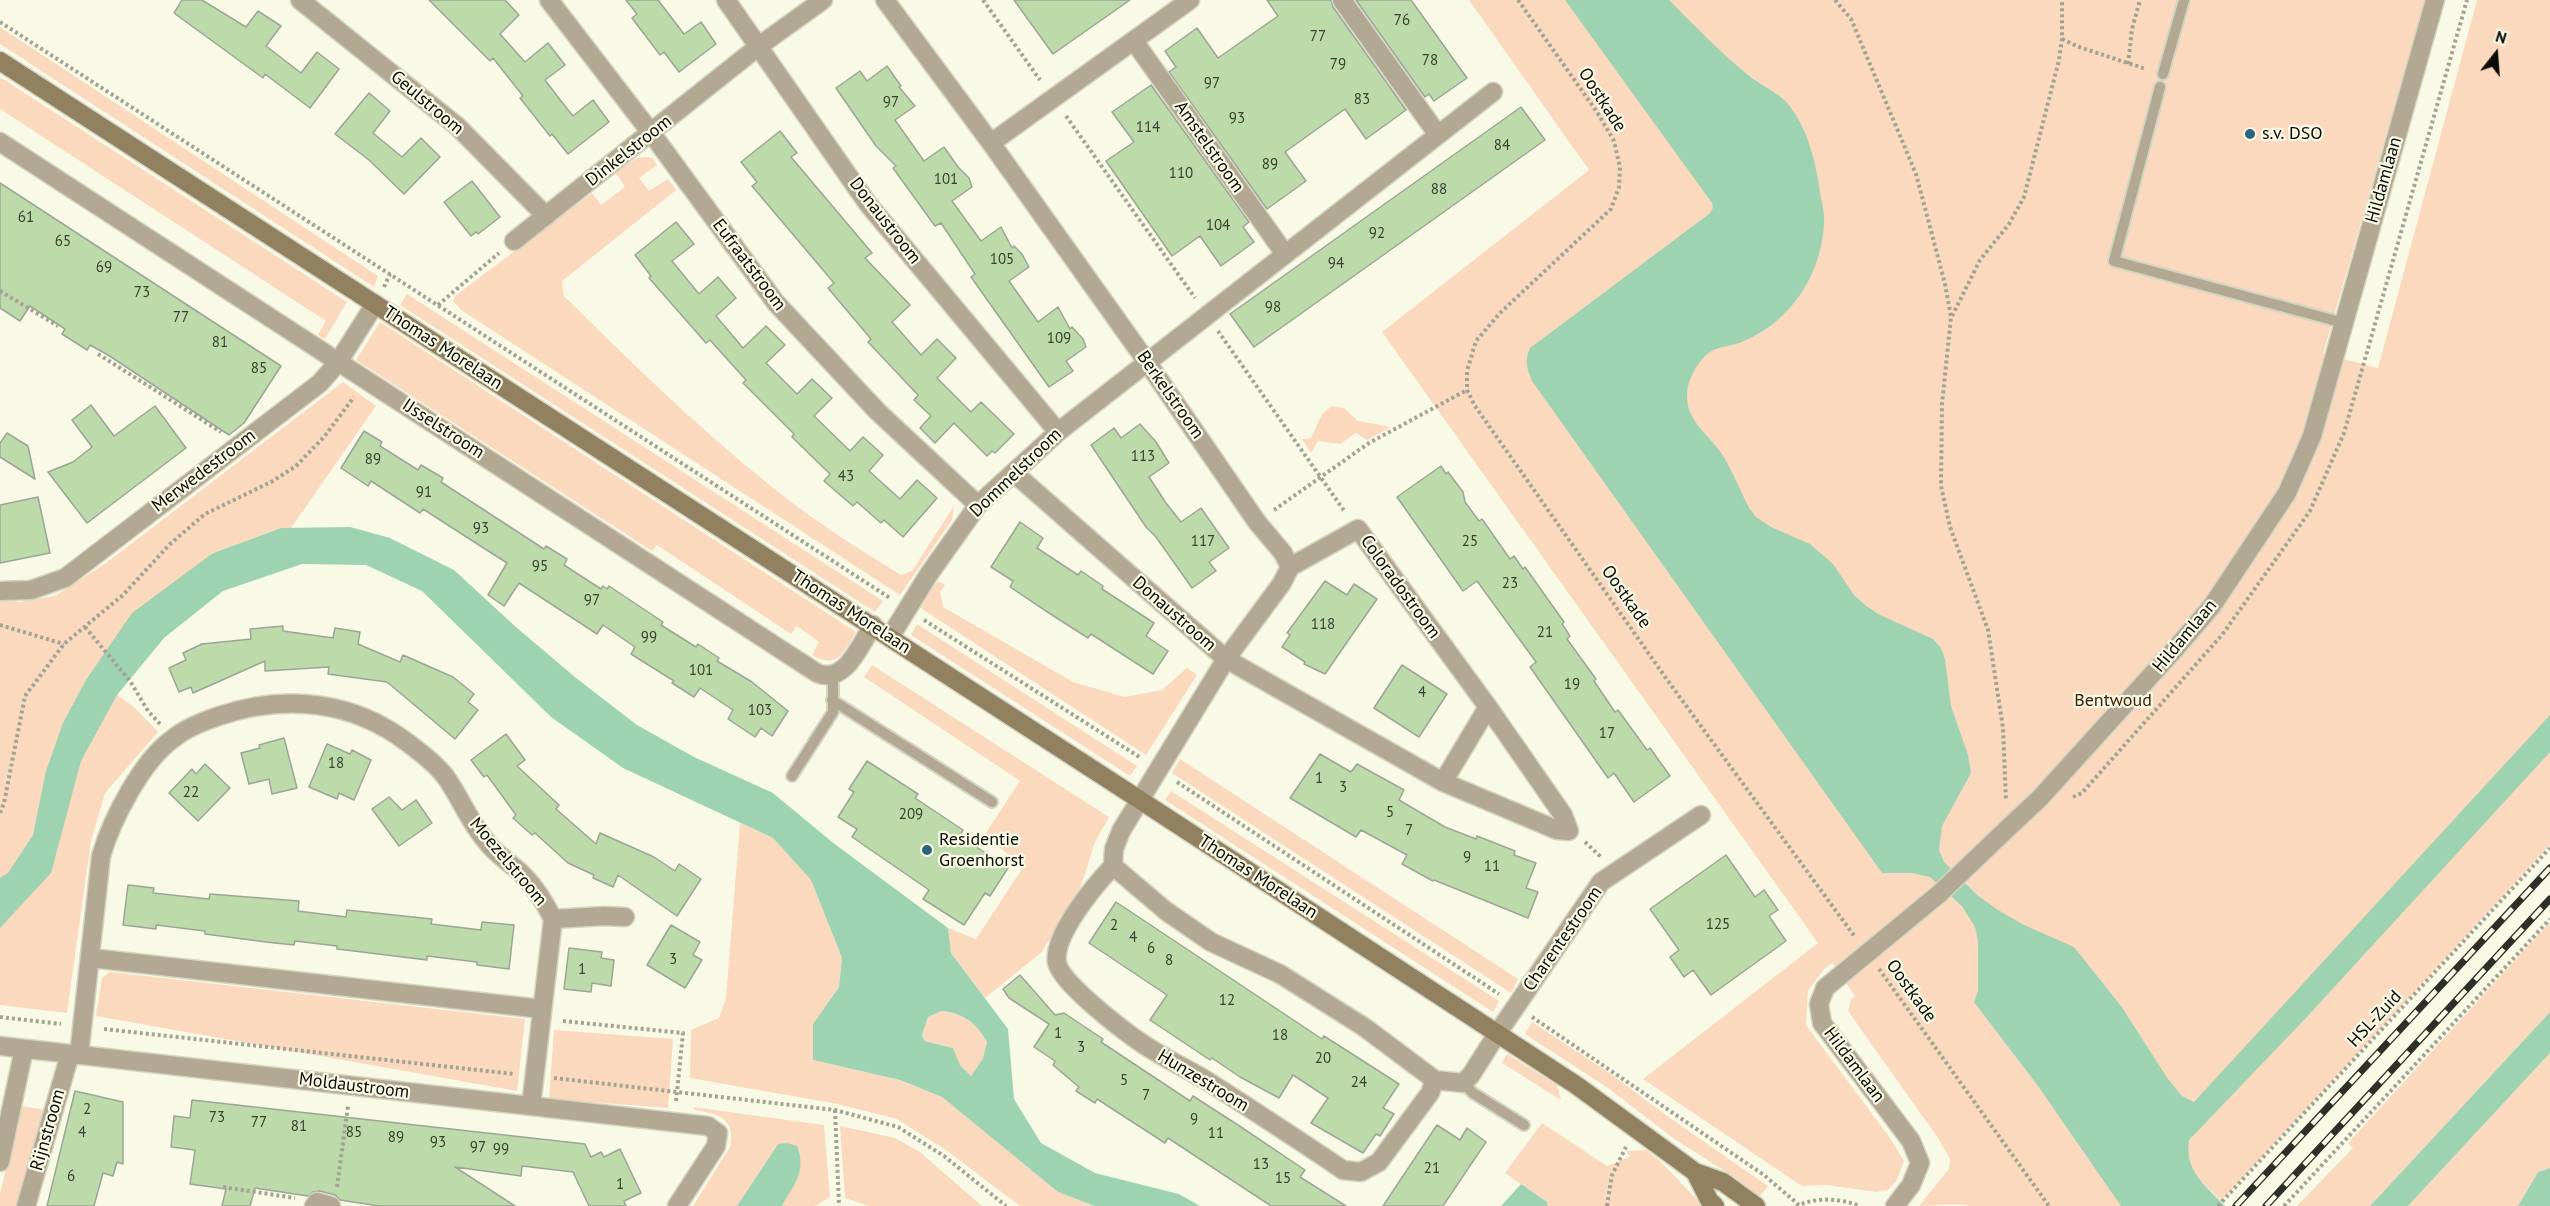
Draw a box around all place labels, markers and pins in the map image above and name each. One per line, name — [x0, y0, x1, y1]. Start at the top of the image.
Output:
place label: s.v. DSO — [2262, 123, 2323, 145]
marker: s.v. DSO — [2243, 127, 2257, 141]
place label: Residentie Groenhorst — [939, 829, 1024, 872]
marker: Residentie Groenhorst — [920, 843, 934, 857]

